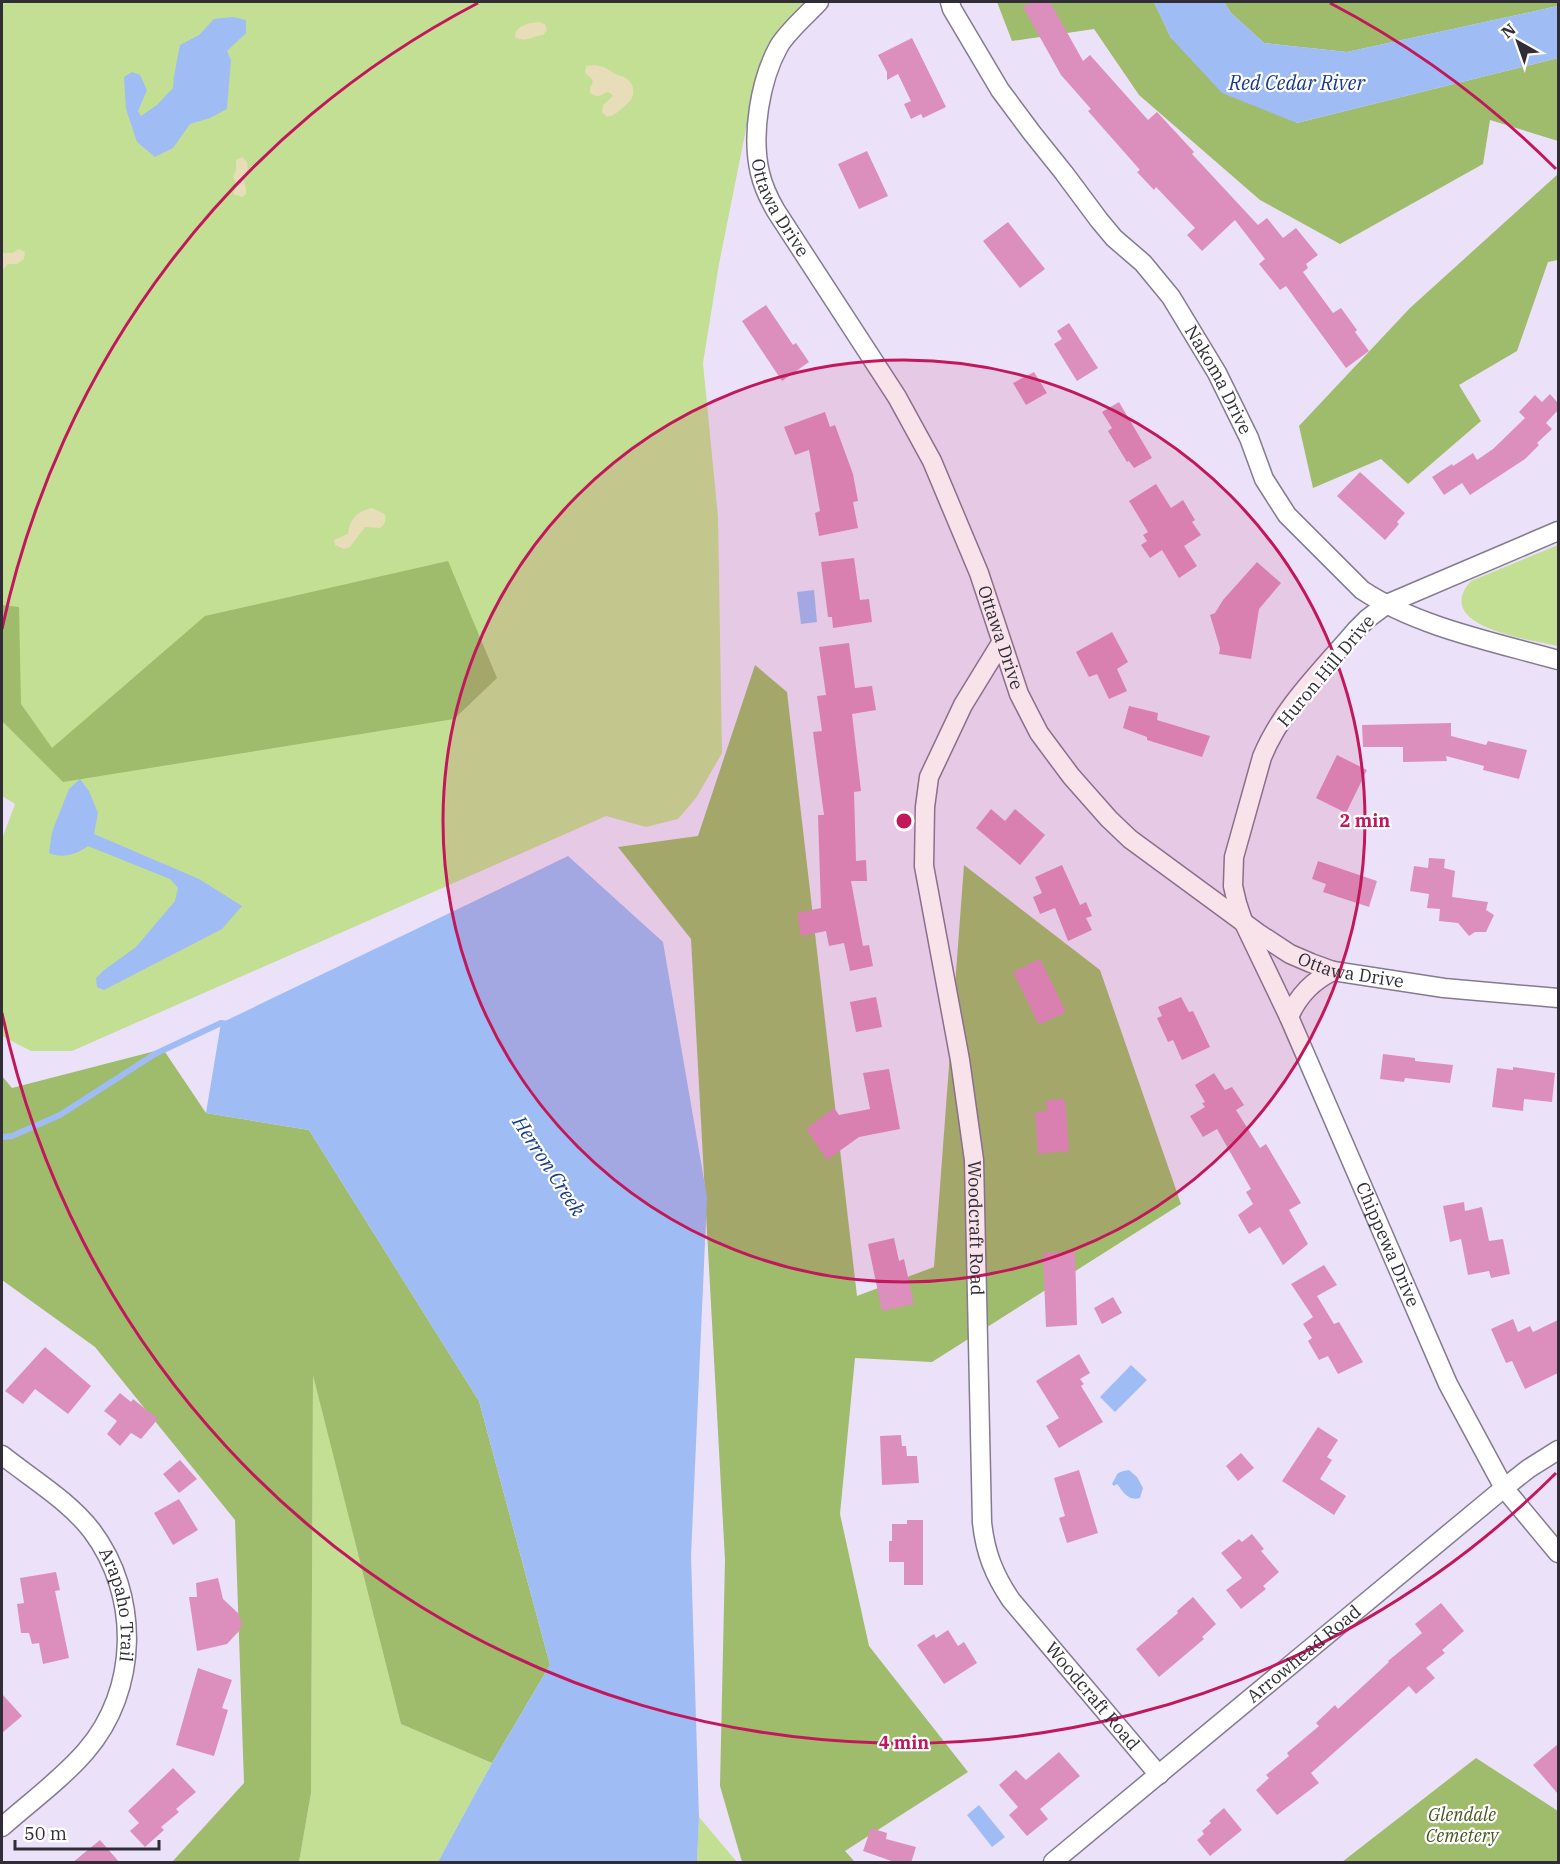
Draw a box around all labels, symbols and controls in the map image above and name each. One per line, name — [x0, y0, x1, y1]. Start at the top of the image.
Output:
north arrow — [1488, 12, 1548, 72]
text: N — [1497, 19, 1520, 42]
water label: Red Cedar River — [1228, 69, 1366, 96]
street label: Ottawa Drive — [747, 157, 815, 261]
street label: Nakoma Drive — [1180, 321, 1257, 438]
street label: Ottawa Drive — [973, 582, 1029, 692]
street label: Huron Hill Drive — [1272, 610, 1379, 731]
text: 2 min — [1340, 809, 1390, 832]
centre of rings — [894, 811, 914, 831]
street label: Ottawa Drive — [1294, 947, 1406, 993]
water label: Herron Creek — [506, 1109, 592, 1222]
street label: Woodcraft Road — [963, 1160, 989, 1296]
street label: Chippewa Drive — [1351, 1178, 1425, 1310]
street label: Arapaho Trail — [94, 1543, 139, 1663]
street label: Arrowhead Road — [1242, 1600, 1365, 1707]
street label: Woodcraft Road — [1040, 1637, 1145, 1755]
text: 4 min — [879, 1731, 929, 1754]
park label: Glendale Cemetery — [1426, 1803, 1500, 1847]
scale bar — [15, 1813, 159, 1851]
text: 50 m — [24, 1822, 67, 1845]

